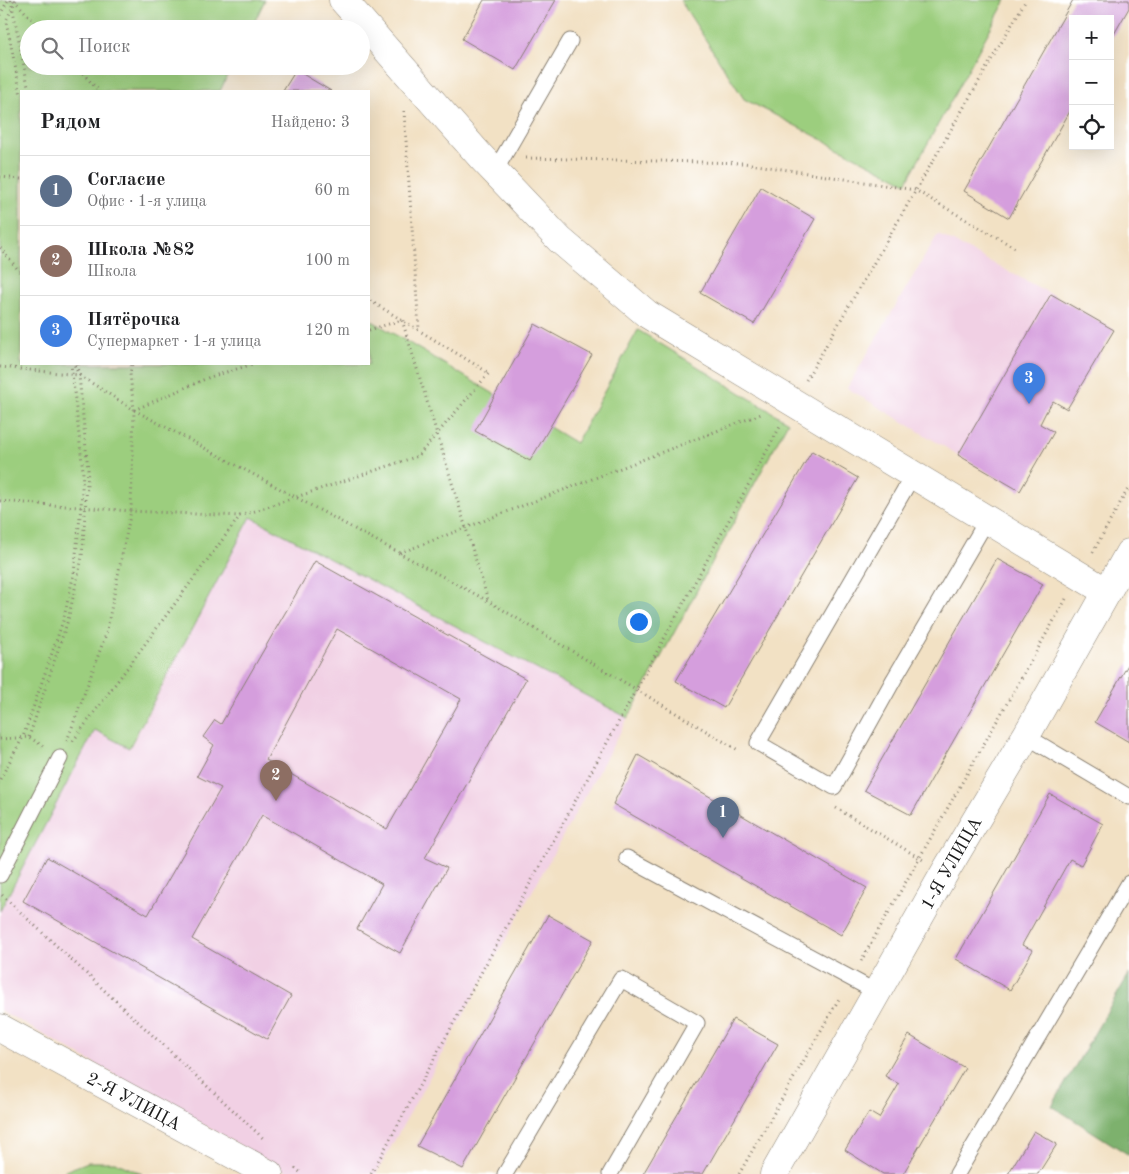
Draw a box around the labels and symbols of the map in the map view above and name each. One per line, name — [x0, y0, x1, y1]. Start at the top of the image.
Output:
pin: 3 — [1013, 363, 1045, 404]
your location — [626, 609, 652, 635]
pin: 2 — [260, 760, 292, 801]
pin: 1 — [707, 797, 739, 838]
street label: 1-Я УЛИЦА — [918, 814, 986, 913]
street label: 2-Я УЛИЦА — [83, 1070, 184, 1134]

